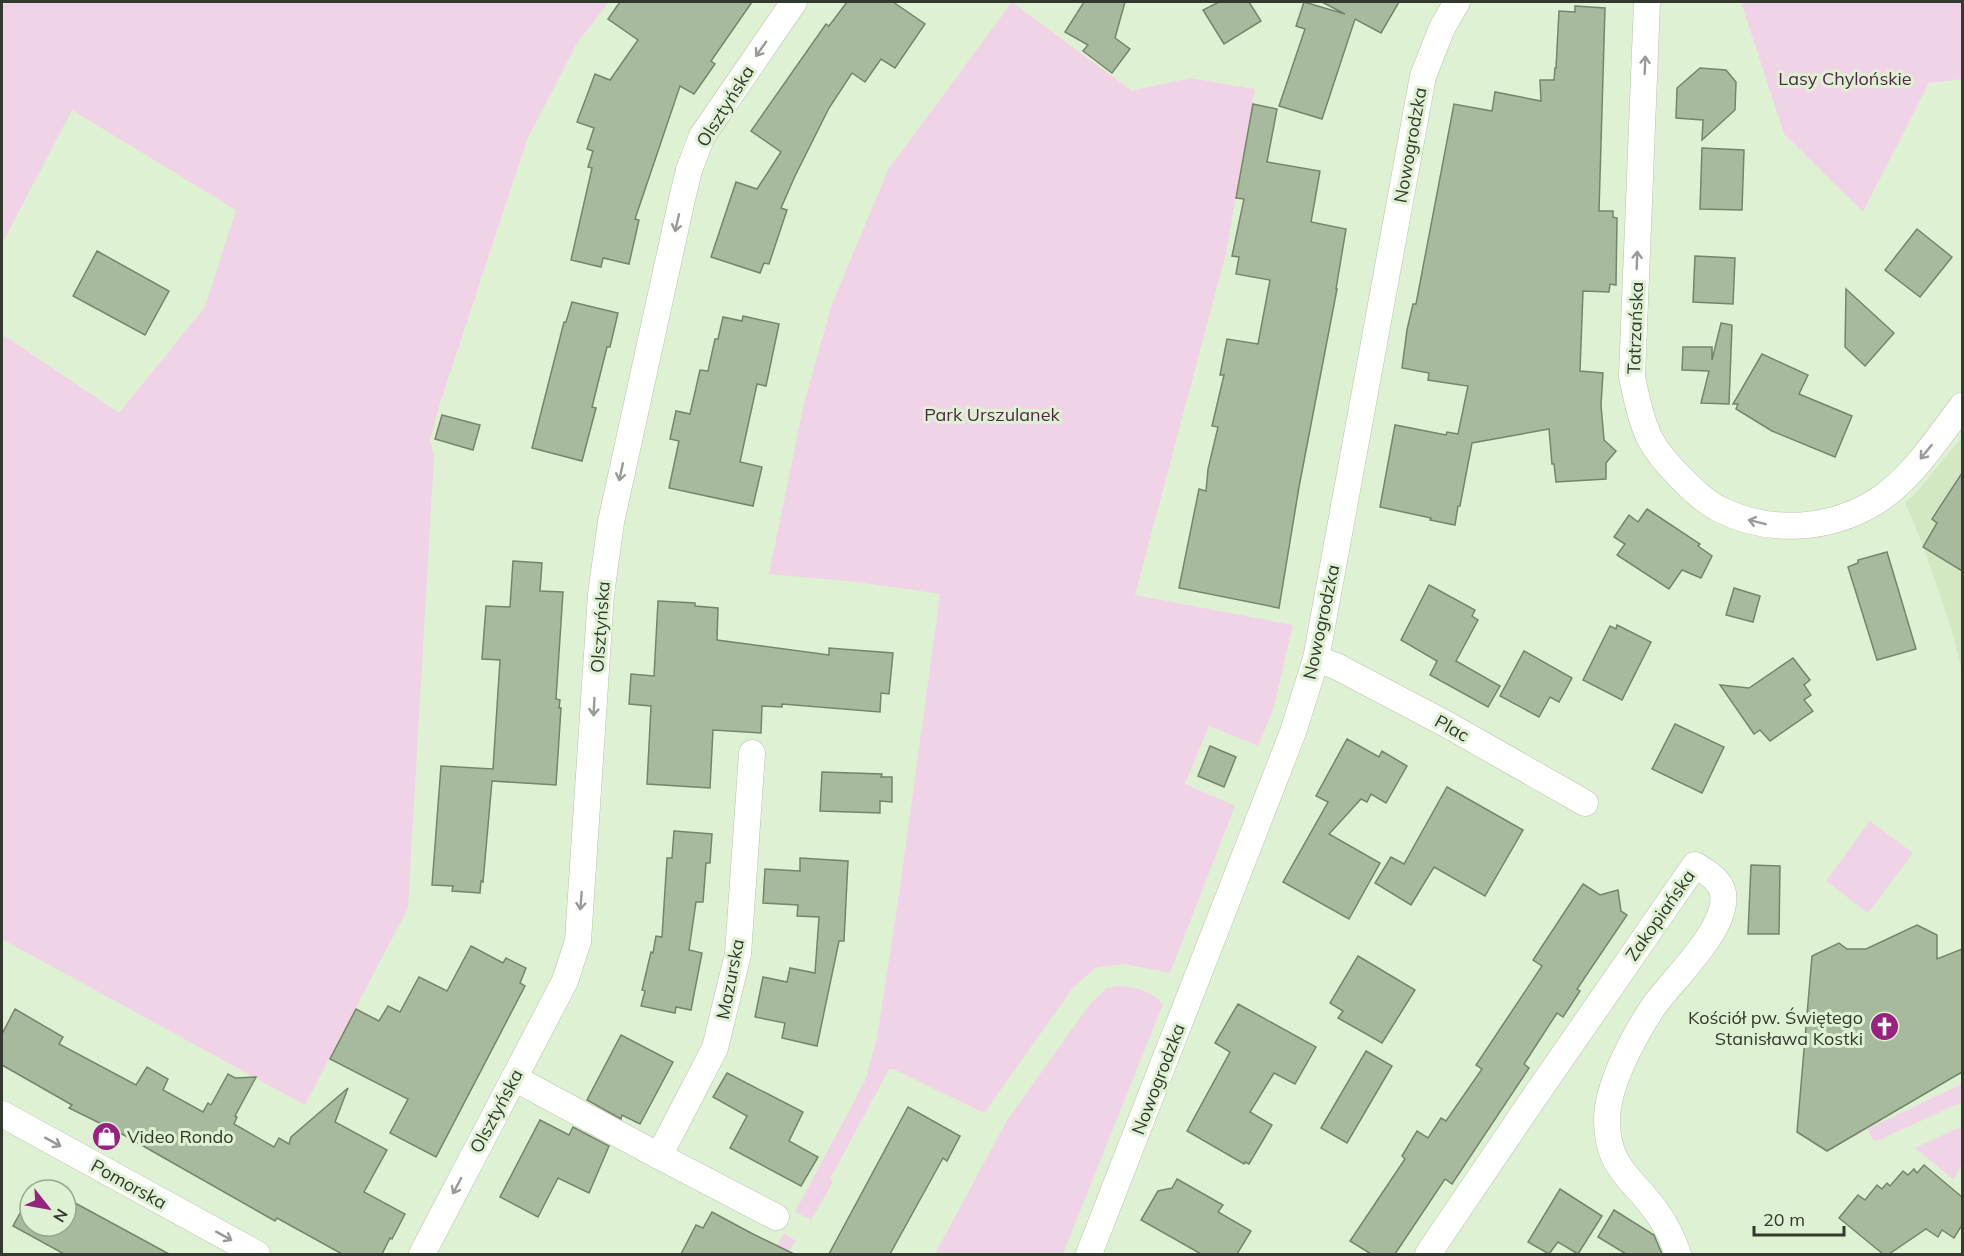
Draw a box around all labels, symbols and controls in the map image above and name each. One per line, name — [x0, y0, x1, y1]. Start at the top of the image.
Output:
one-way arrow — [755, 41, 767, 57]
one-way arrow — [1639, 56, 1650, 76]
street label: Olsztyńska — [691, 61, 759, 151]
park label: Lasy Chylońskie — [1778, 67, 1912, 90]
street label: Nowogrodzka — [1389, 85, 1431, 205]
one-way arrow — [671, 213, 682, 232]
one-way arrow — [1631, 251, 1643, 271]
street label: Tatrzańska — [1622, 281, 1648, 375]
park label: Park Urszulanek — [924, 403, 1060, 426]
one-way arrow — [1920, 444, 1933, 460]
one-way arrow — [615, 461, 626, 481]
one-way arrow — [1748, 516, 1767, 528]
street label: Nowogrodzka — [1298, 562, 1344, 682]
street label: Olsztyńska — [585, 580, 615, 674]
one-way arrow — [589, 696, 600, 716]
street label: Plac — [1431, 709, 1473, 747]
street label: Zakopiańska — [1620, 865, 1700, 965]
one-way arrow — [575, 891, 586, 911]
street label: Mazurska — [711, 937, 749, 1021]
place label: Kościół pw. Świętego Stanisława Kostki — [1688, 1006, 1863, 1050]
church icon: Kościół pw. Świętego Stanisława Kostki — [1868, 1011, 1900, 1043]
street label: Nowogrodzka — [1126, 1020, 1190, 1138]
street label: Olsztyńska — [464, 1065, 528, 1157]
shop icon: Video Rondo — [90, 1120, 122, 1152]
place label: Video Rondo — [127, 1125, 234, 1148]
one-way arrow — [44, 1136, 61, 1148]
street label: Pomorska — [87, 1154, 171, 1214]
one-way arrow — [451, 1177, 463, 1194]
north arrow — [18, 1178, 78, 1238]
scale bar — [1754, 1199, 1844, 1237]
text: N — [49, 1205, 73, 1226]
text: 20 m — [1763, 1208, 1805, 1231]
one-way arrow — [214, 1231, 232, 1242]

